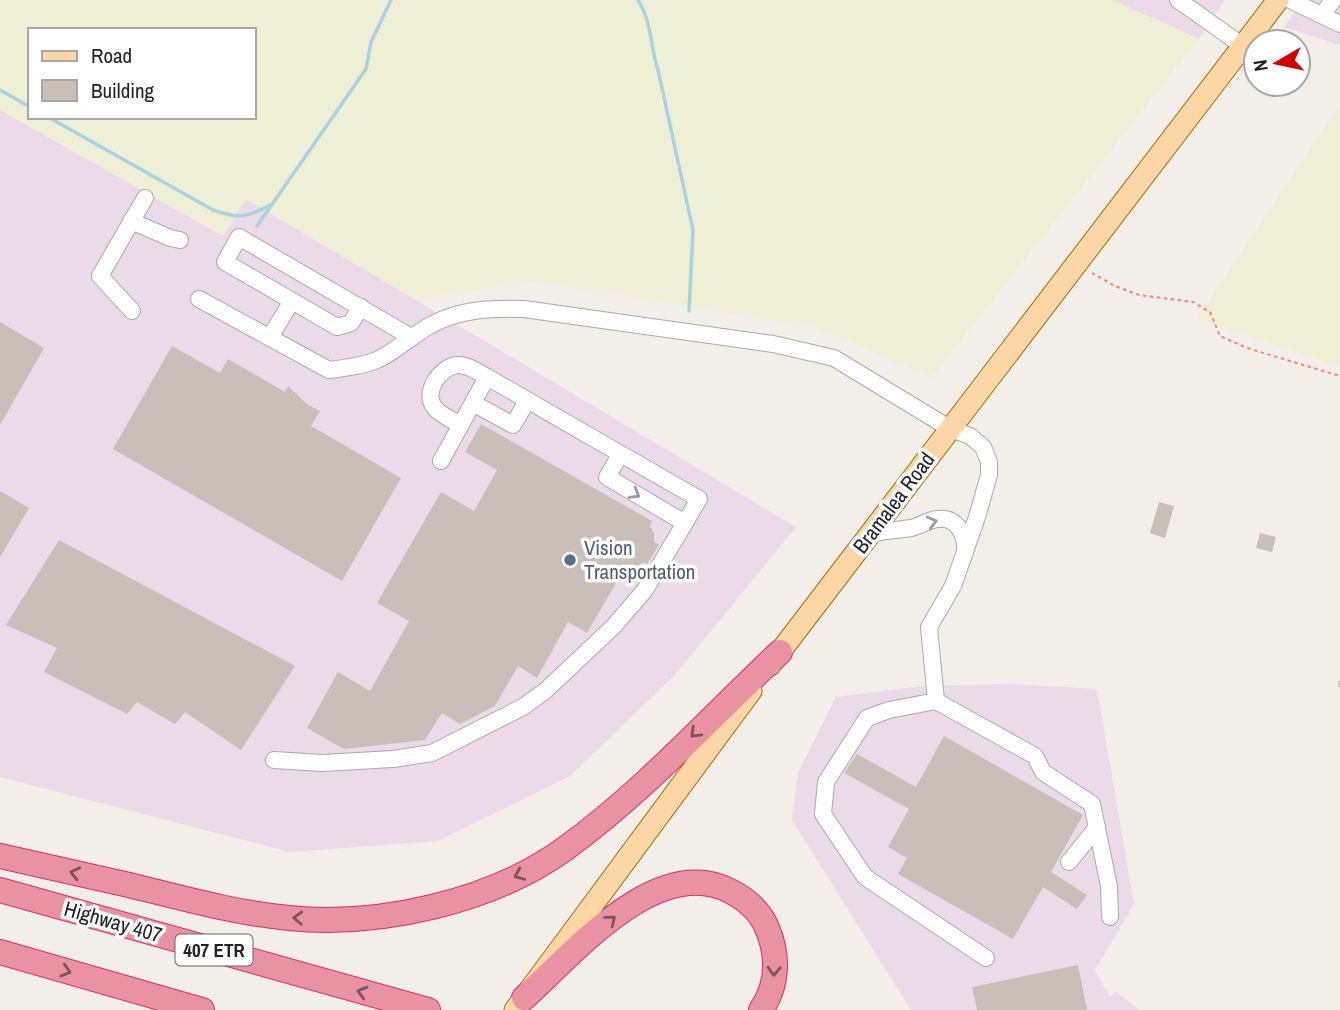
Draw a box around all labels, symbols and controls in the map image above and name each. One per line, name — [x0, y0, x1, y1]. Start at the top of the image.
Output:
legend — [28, 28, 256, 119]
north arrow — [1242, 28, 1312, 98]
text: Road — [91, 41, 132, 70]
text: N — [1246, 58, 1274, 73]
text: Building — [91, 76, 155, 105]
street label: Bramalea Road — [846, 446, 941, 559]
one-way arrow — [628, 486, 641, 499]
one-way arrow — [926, 516, 938, 530]
place label: Vision Transportation — [584, 533, 695, 586]
marker: Vision Transportation — [562, 552, 578, 568]
one-way arrow — [690, 725, 703, 738]
one-way arrow — [70, 867, 82, 881]
one-way arrow — [514, 867, 526, 881]
street label: Highway 407 — [61, 894, 165, 949]
one-way arrow — [292, 911, 303, 926]
one-way arrow — [604, 915, 616, 928]
road number: 407 ETR — [176, 934, 252, 966]
one-way arrow — [59, 962, 71, 977]
one-way arrow — [767, 965, 782, 976]
one-way arrow — [357, 985, 369, 1000]

